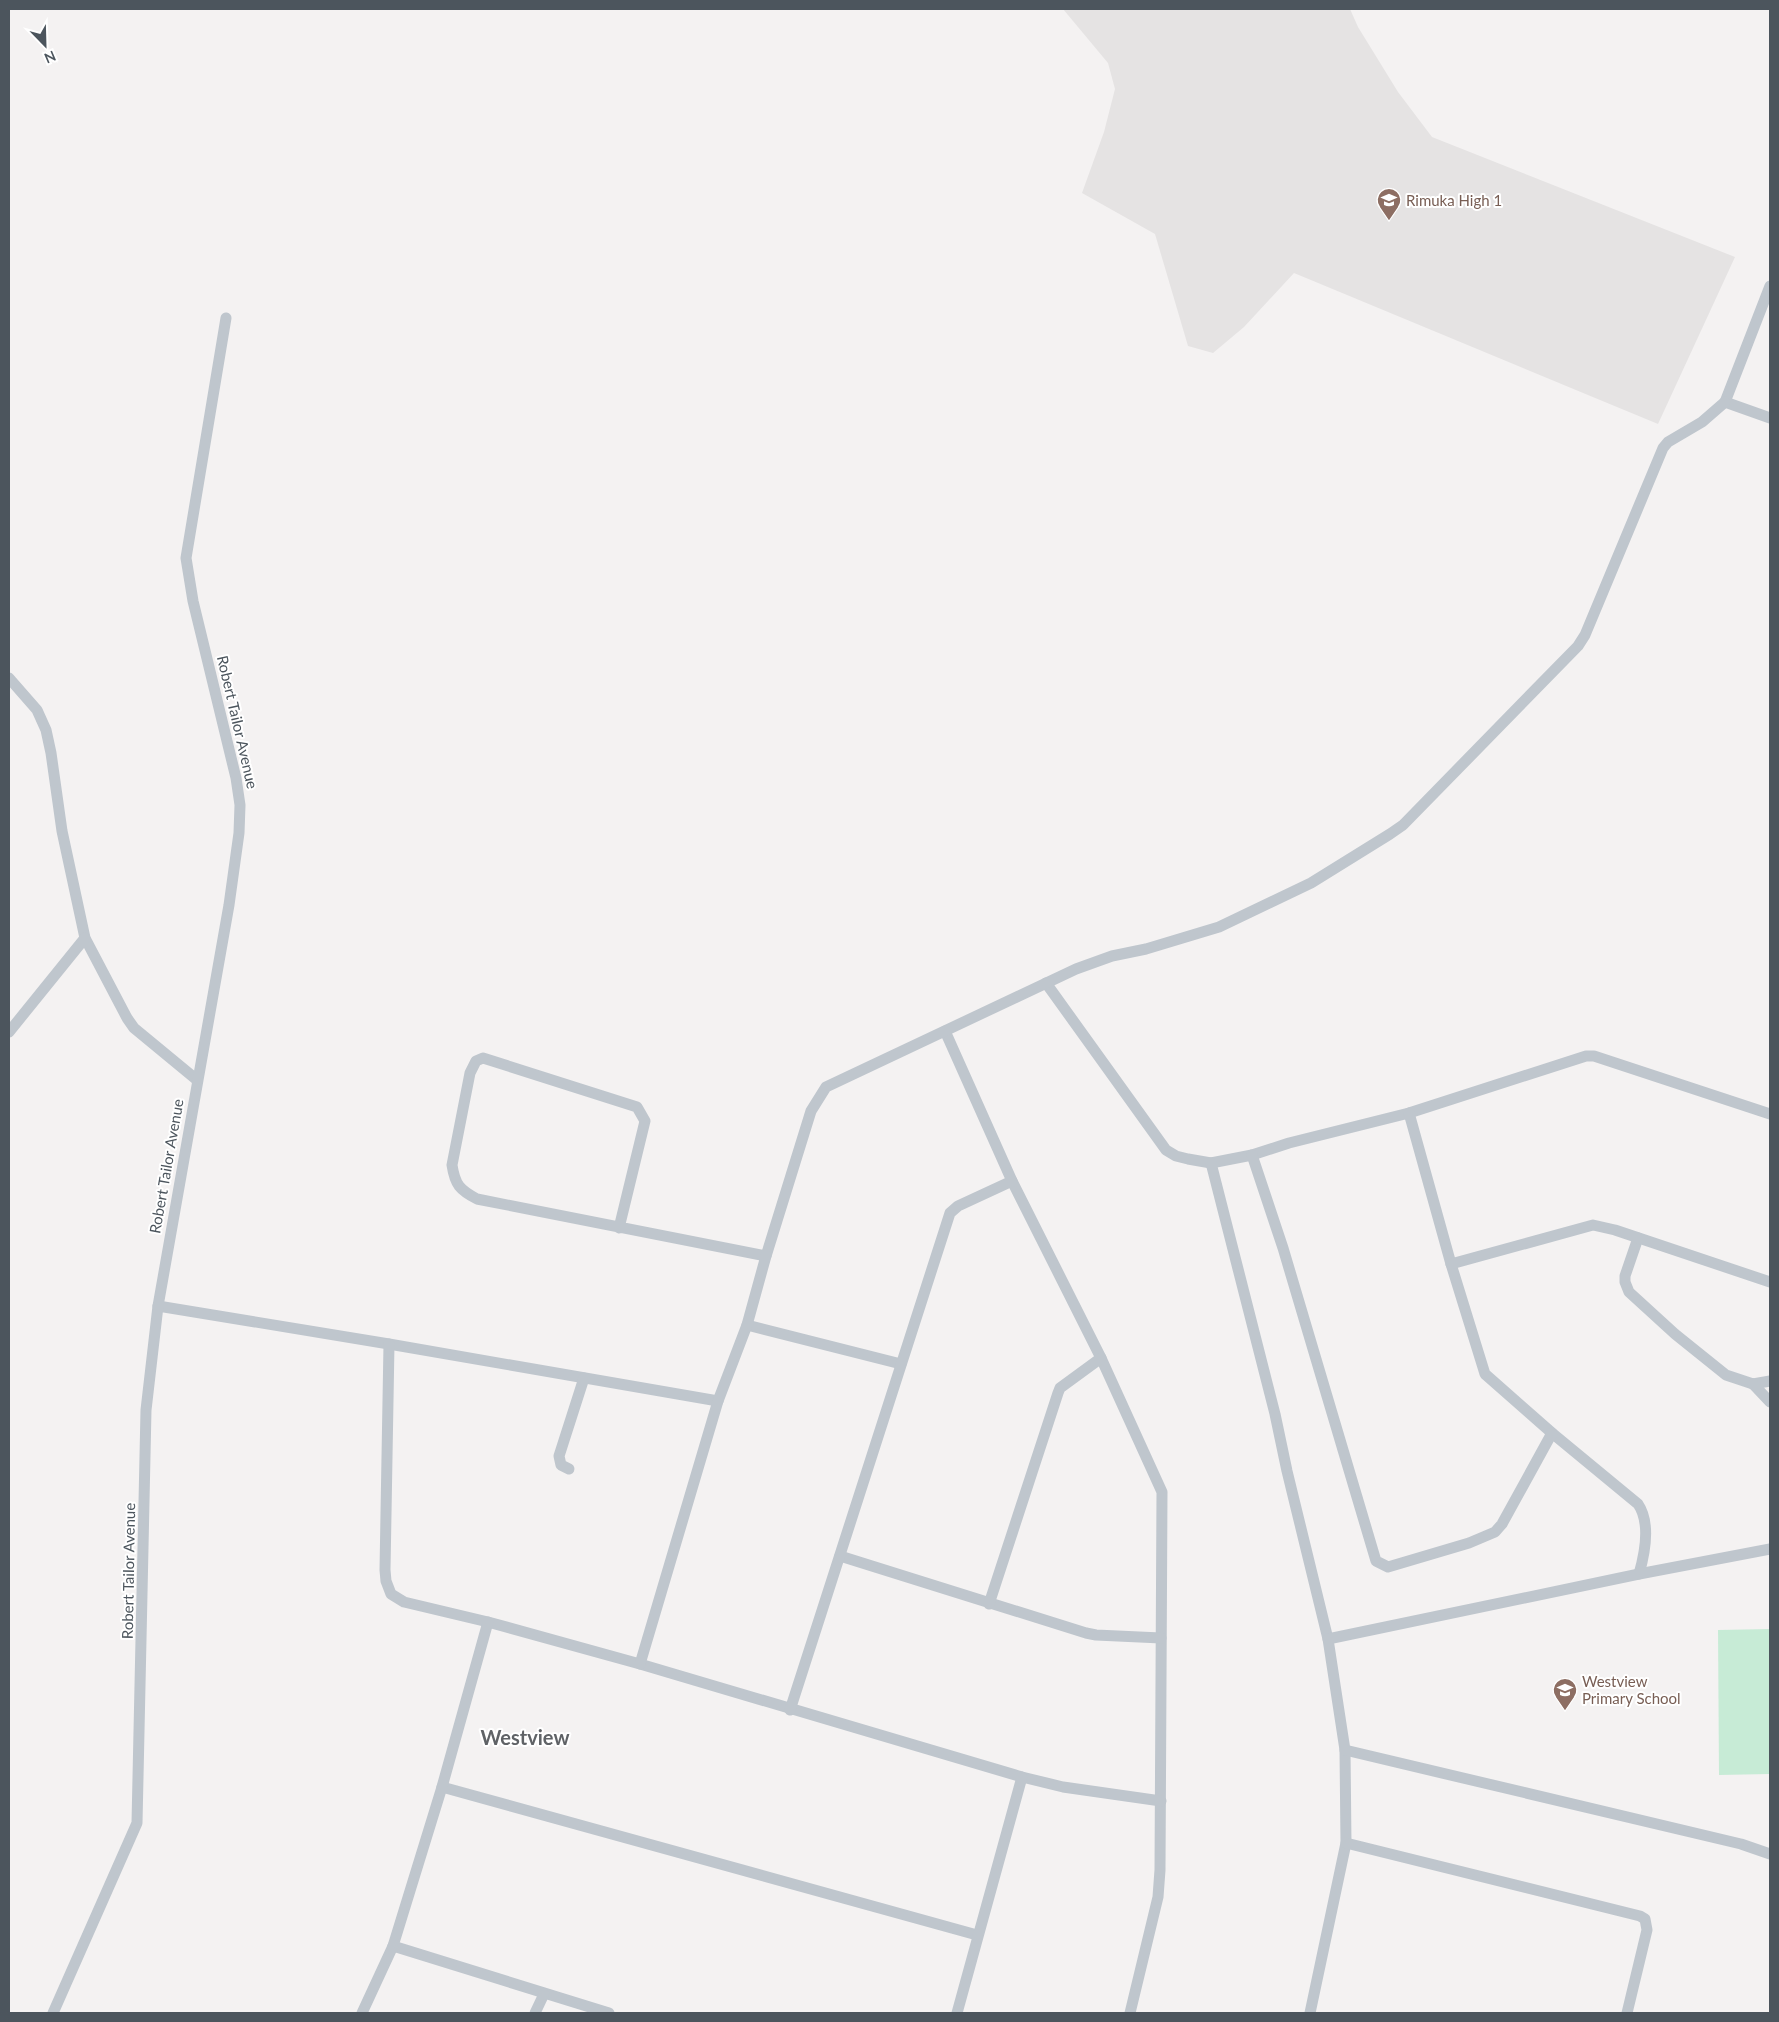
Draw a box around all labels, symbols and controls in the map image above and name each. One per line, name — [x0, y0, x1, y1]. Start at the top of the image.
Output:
north arrow — [20, 20, 70, 70]
text: N — [42, 47, 59, 67]
school or university icon: Rimuka High 1 — [1376, 187, 1402, 221]
place label: Rimuka High 1 — [1406, 191, 1502, 209]
street label: Robert Tailor Avenue — [214, 654, 262, 791]
street label: Robert Tailor Avenue — [145, 1097, 187, 1235]
street label: Robert Tailor Avenue — [118, 1503, 138, 1639]
place label: Westview Primary School — [1582, 1672, 1681, 1707]
school or university icon: Westview Primary School — [1552, 1677, 1578, 1711]
district label: Westview — [481, 1725, 569, 1749]

